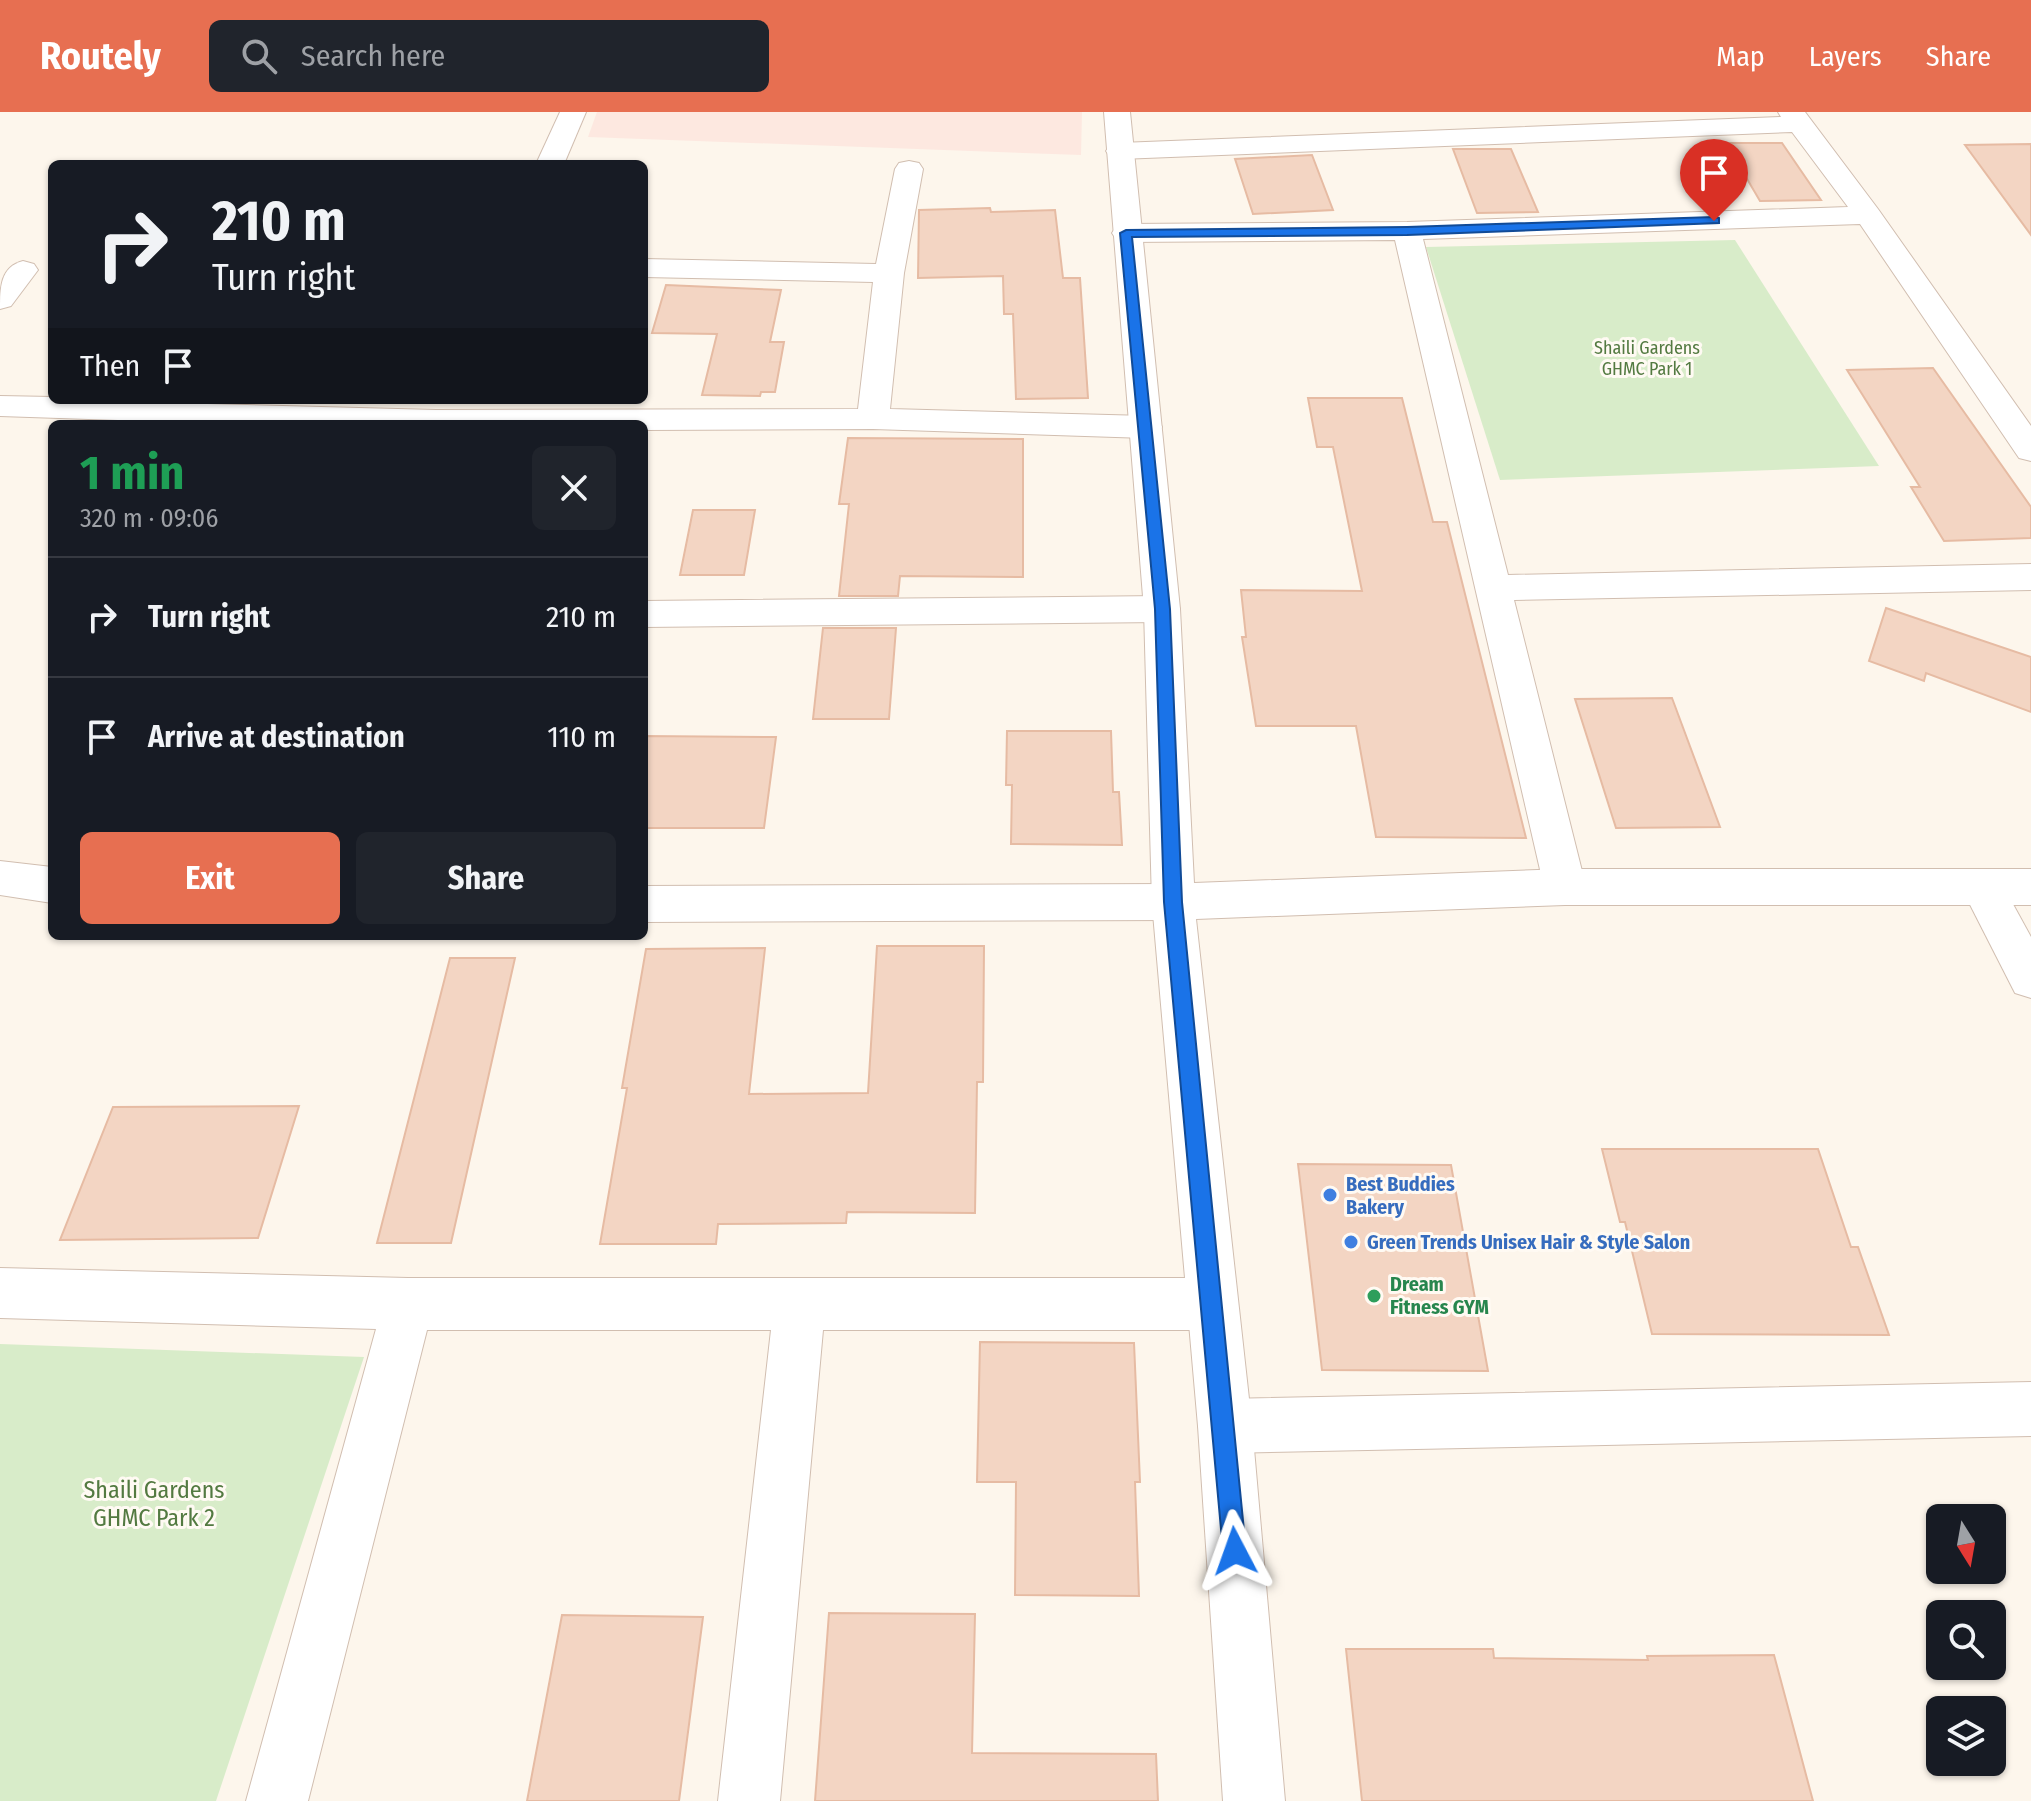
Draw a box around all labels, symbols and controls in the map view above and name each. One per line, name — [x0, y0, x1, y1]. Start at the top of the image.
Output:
search box — [209, 20, 769, 92]
text: Routely — [40, 33, 161, 79]
icon: search — [237, 34, 281, 78]
text: Search here — [301, 38, 445, 74]
text: Map — [1716, 40, 1765, 73]
text: Layers — [1809, 40, 1882, 73]
text: Share — [1926, 40, 1991, 73]
pin — [1680, 139, 1748, 221]
icon: arrive — [1692, 151, 1736, 195]
text: 210 m — [212, 188, 346, 255]
icon: right — [80, 192, 184, 296]
text: Turn right — [212, 256, 355, 300]
park label: Shaili Gardens GHMC Park 1 — [1594, 337, 1700, 380]
icon: arrive — [156, 344, 200, 388]
text: Then — [80, 348, 140, 384]
text: 1 min — [80, 444, 185, 502]
button: close — [532, 446, 616, 530]
text: 320 m · 09:06 — [80, 503, 218, 534]
icon: right — [80, 595, 124, 639]
text: Turn right — [148, 599, 270, 635]
text: 210 m — [546, 599, 616, 635]
icon: arrive — [80, 715, 124, 759]
text: Arrive at destination — [148, 719, 405, 755]
text: 110 m — [547, 719, 616, 755]
button: Exit — [80, 832, 340, 924]
button: Share — [356, 832, 616, 924]
place label: Best Buddies Bakery — [1346, 1172, 1455, 1219]
marker: Best Buddies Bakery — [1321, 1186, 1339, 1204]
place label: Green Trends Unisex Hair & Style Salon — [1367, 1230, 1690, 1254]
marker: Green Trends Unisex Hair & Style Salon — [1342, 1233, 1360, 1251]
place label: Dream Fitness GYM — [1390, 1272, 1489, 1319]
marker: Dream Fitness GYM — [1365, 1287, 1383, 1305]
park label: Shaili Gardens GHMC Park 2 — [83, 1476, 225, 1532]
north arrow — [1926, 1504, 2006, 1584]
map controls — [1926, 1504, 2006, 1776]
position arrow — [1193, 1509, 1277, 1593]
button: search — [1926, 1600, 2006, 1680]
button: layers — [1926, 1696, 2006, 1776]

